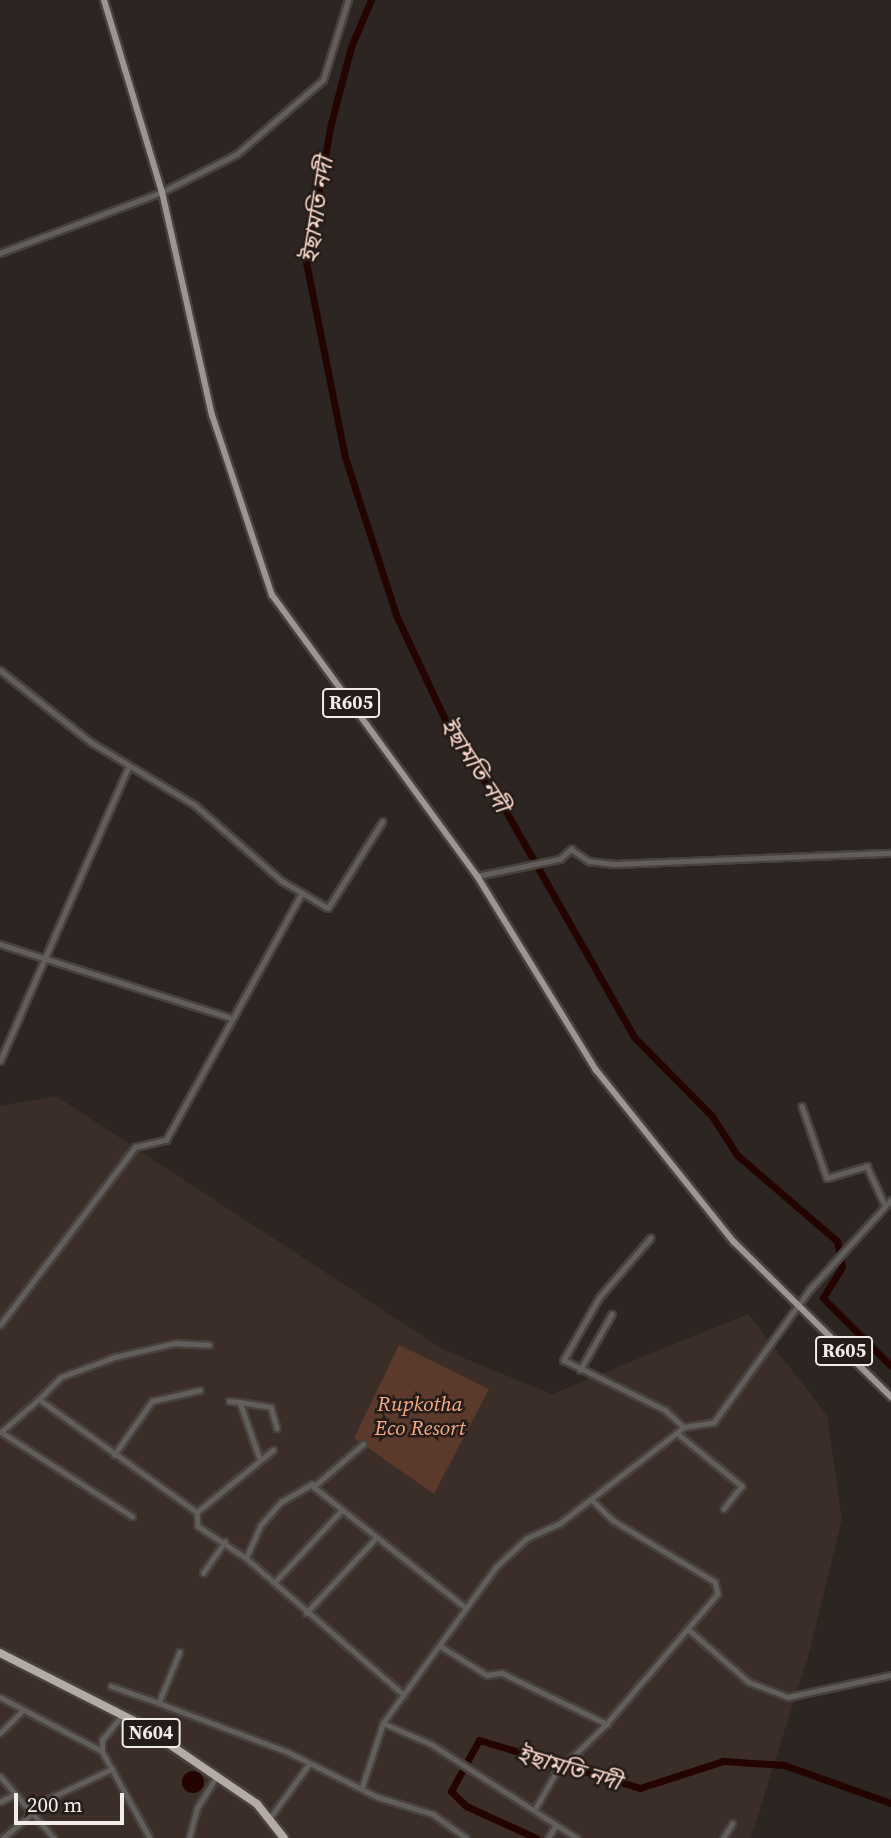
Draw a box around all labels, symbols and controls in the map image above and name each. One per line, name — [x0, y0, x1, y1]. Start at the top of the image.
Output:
water label: ইছামতি নদী — [295, 155, 339, 265]
road number: R605 — [321, 688, 381, 718]
water label: ইছামতি নদী — [434, 713, 516, 817]
road number: R605 — [814, 1336, 874, 1366]
park label: Rupkotha Eco Resort — [375, 1391, 465, 1441]
road number: N604 — [121, 1718, 181, 1749]
water label: ইছামতি নদী — [514, 1740, 624, 1796]
scale bar — [18, 1778, 128, 1822]
text: 200 m — [27, 1790, 82, 1819]

